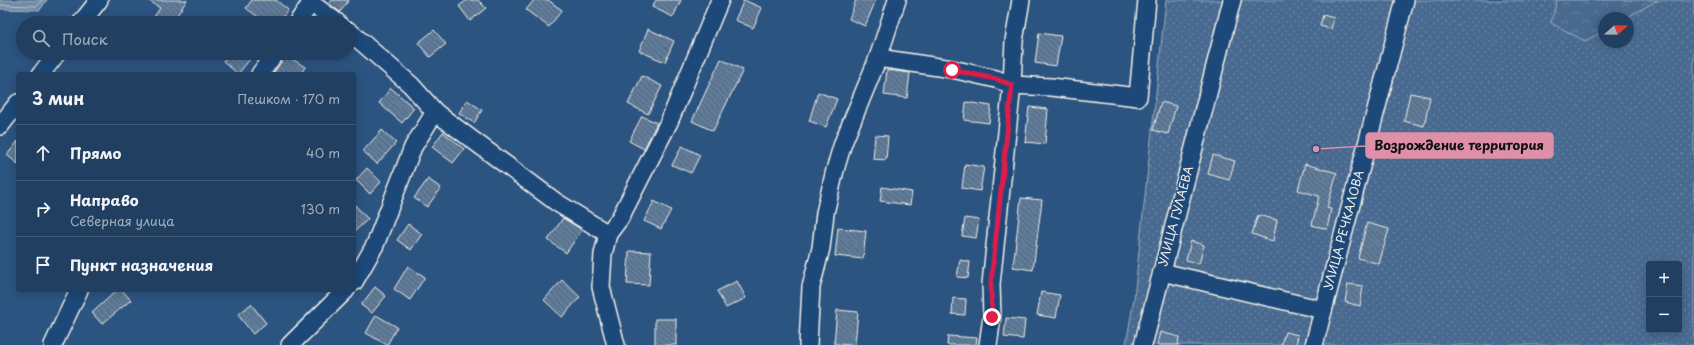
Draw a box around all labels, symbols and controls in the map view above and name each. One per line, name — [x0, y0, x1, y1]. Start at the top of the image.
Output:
north arrow — [1598, 12, 1634, 48]
search box — [16, 16, 356, 60]
icon: search — [30, 27, 52, 49]
text: Поиск — [62, 27, 108, 50]
route start — [943, 61, 961, 79]
text: 3 мин — [32, 85, 84, 111]
text: Пешком · 170 m — [237, 89, 340, 108]
callout: Возрождение территория — [1366, 133, 1553, 158]
text: Возрождение территория — [1374, 135, 1544, 154]
text: Прямо — [70, 141, 121, 164]
icon: ahead — [32, 142, 54, 164]
text: 40 m — [306, 143, 340, 162]
street label: УЛИЦА ГУЛАЕВА — [1153, 163, 1197, 268]
street label: УЛИЦА РЕЧКАЛОВА — [1318, 168, 1368, 291]
text: Направо — [70, 188, 139, 211]
icon: right — [32, 198, 54, 220]
text: 130 m — [301, 199, 340, 218]
text: Северная улица — [70, 211, 175, 230]
text: Пункт назначения — [70, 253, 213, 276]
icon: arrive — [32, 254, 54, 276]
map controls — [1646, 261, 1682, 333]
button: + — [1646, 261, 1682, 297]
button: − — [1646, 297, 1682, 333]
route end — [983, 308, 1001, 326]

